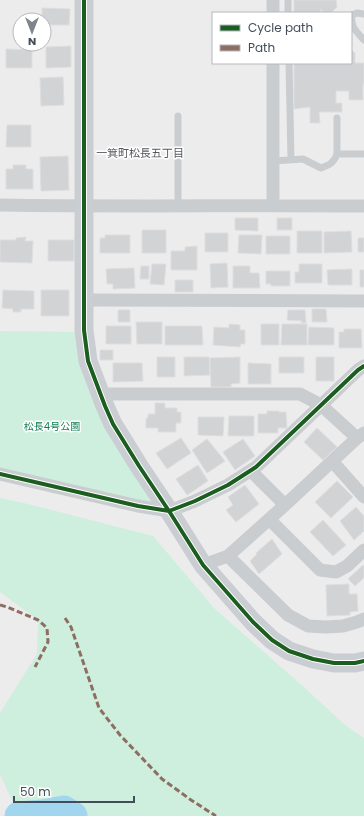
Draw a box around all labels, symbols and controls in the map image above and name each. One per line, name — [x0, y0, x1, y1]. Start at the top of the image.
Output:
north arrow — [12, 12, 52, 52]
legend — [212, 12, 352, 64]
text: Cycle path — [248, 19, 313, 36]
text: N — [28, 34, 36, 50]
text: Path — [248, 39, 275, 56]
district label: 一箕町松長五丁目 — [96, 145, 184, 161]
park label: 松長4号公園 — [24, 419, 80, 434]
scale bar — [14, 778, 134, 804]
text: 50 m — [20, 783, 51, 800]

